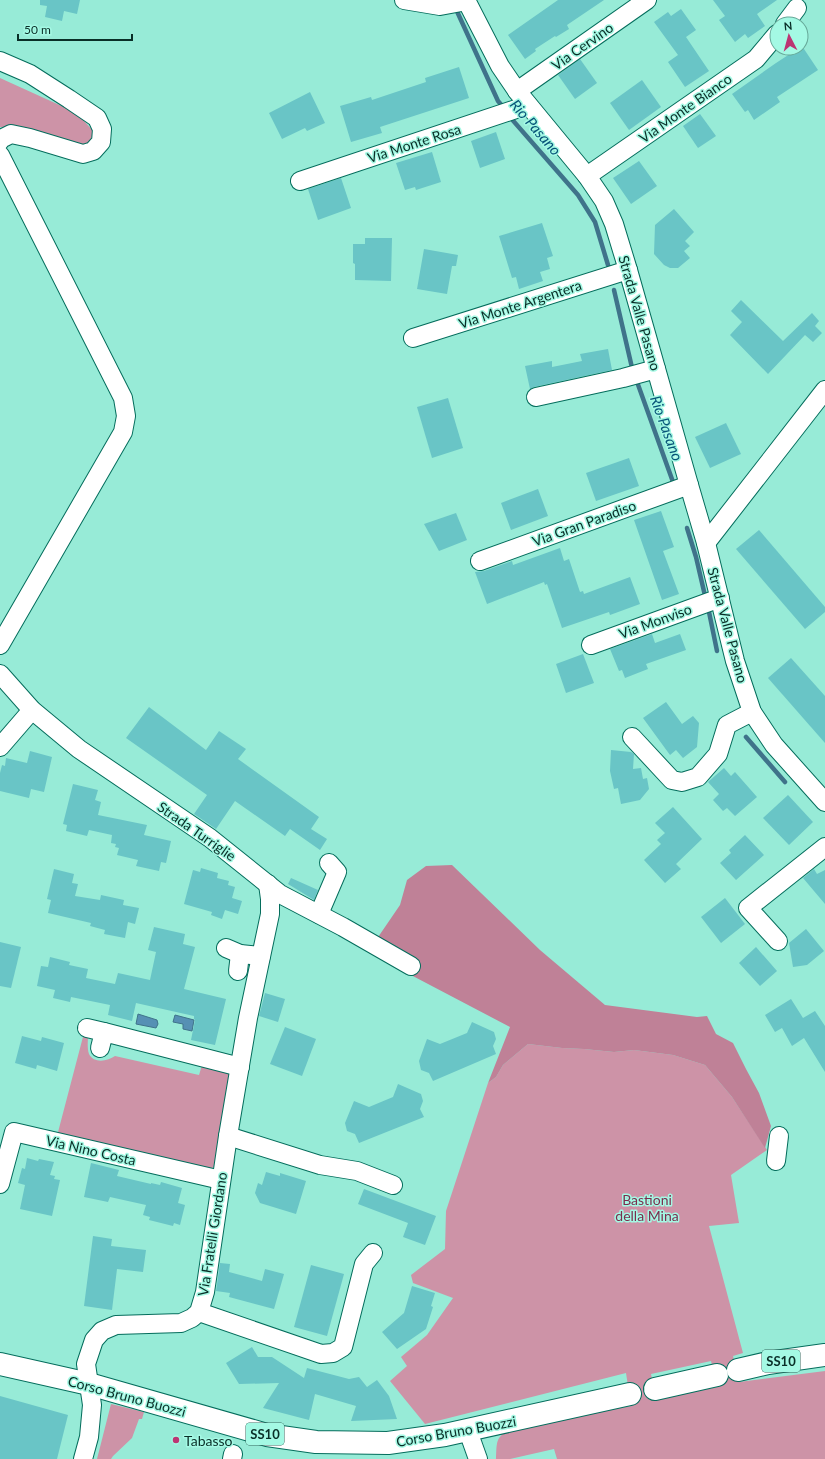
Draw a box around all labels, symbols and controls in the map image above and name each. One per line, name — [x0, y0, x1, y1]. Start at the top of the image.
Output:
scale bar — [18, 16, 132, 42]
north arrow — [769, 16, 809, 56]
street label: Via Cervino — [548, 19, 616, 73]
text: N — [783, 19, 793, 32]
text: 50 m — [24, 22, 51, 37]
street label: Via Monte Bianco — [635, 70, 735, 146]
water label: Rio Pasano — [507, 95, 565, 159]
street label: Via Monte Rosa — [365, 120, 463, 166]
street label: Strada Valle Pasano — [615, 253, 665, 373]
street label: Via Monte Argentera — [456, 276, 584, 332]
water label: Rio Pasano — [647, 393, 687, 463]
street label: Via Gran Paradiso — [530, 496, 638, 550]
street label: Strada Valle Pasano — [704, 565, 752, 685]
street label: Via Monviso — [616, 600, 694, 642]
street label: Strada Turriglie — [155, 798, 239, 864]
street label: Via Nino Costa — [44, 1131, 138, 1169]
street label: Via Fratelli Giordano — [194, 1171, 230, 1297]
park label: Bastioni della Mina — [615, 1191, 679, 1224]
road number: SS10 — [762, 1350, 800, 1372]
street label: Corso Bruno Buozzi — [66, 1372, 188, 1420]
street label: Corso Bruno Buozzi — [395, 1412, 517, 1450]
road number: SS10 — [246, 1423, 284, 1445]
place label: Tabasso — [184, 1432, 233, 1449]
marker: Tabasso — [171, 1435, 181, 1445]

